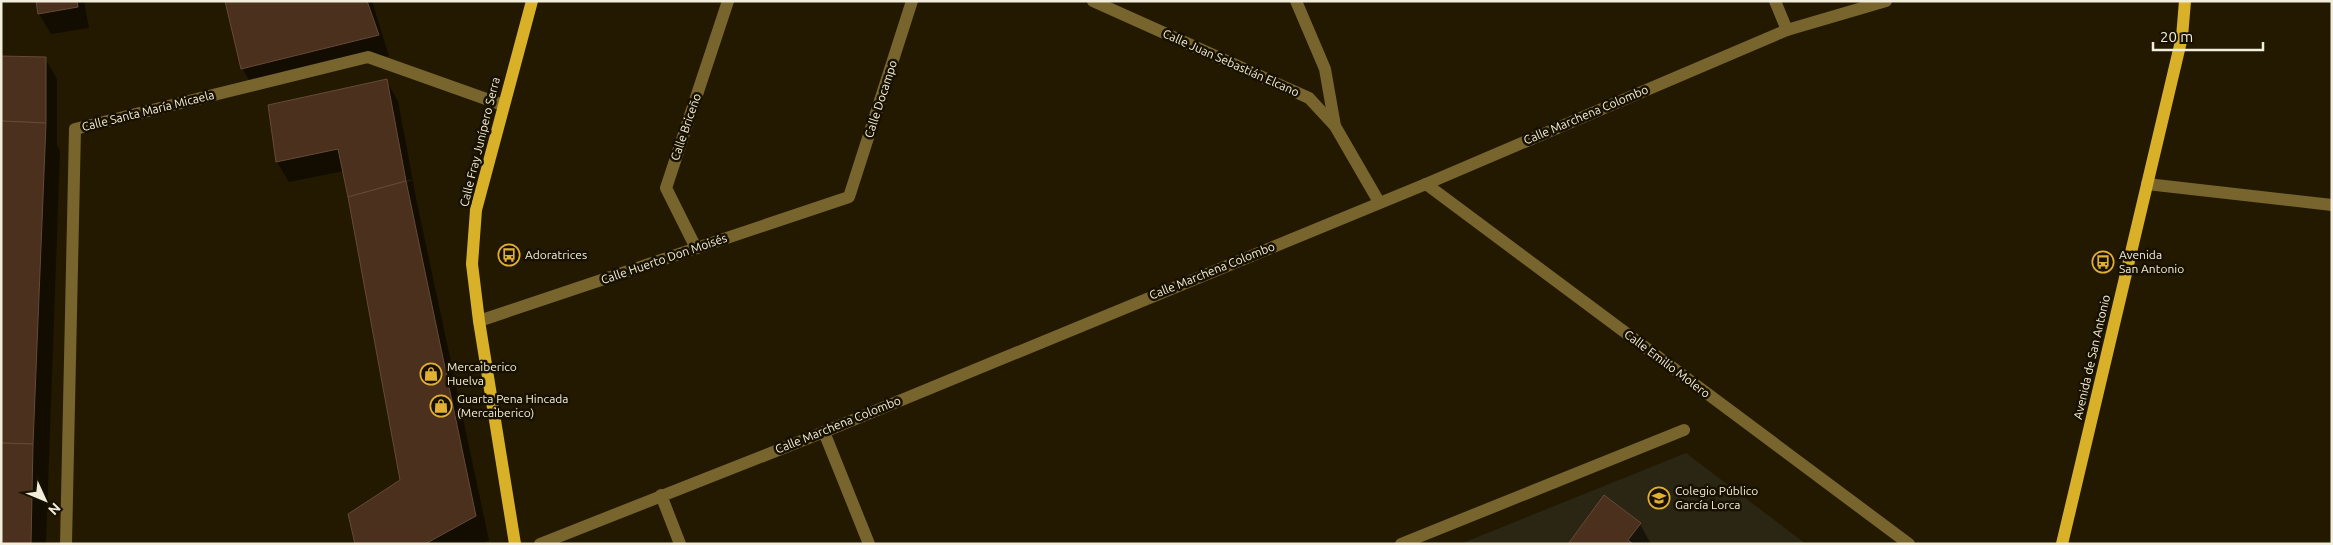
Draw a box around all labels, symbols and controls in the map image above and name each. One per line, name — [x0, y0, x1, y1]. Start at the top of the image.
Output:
scale bar — [2153, 20, 2263, 52]
street label: Calle Juan Sebastián Elcano — [1161, 27, 1301, 99]
text: 20 m — [2160, 28, 2193, 45]
street label: Calle Docampo — [862, 58, 899, 139]
street label: Calle Fray Junípero Serra — [457, 76, 502, 208]
street label: Calle Marchena Colombo — [1522, 82, 1650, 147]
street label: Calle Santa María Micaela — [80, 88, 215, 133]
street label: Calle Briceño — [668, 91, 703, 162]
street label: Calle Huerto Don Moisés — [599, 231, 729, 286]
street label: Calle Marchena Colombo — [1147, 239, 1276, 302]
bus stop icon: Adoratrices — [497, 243, 521, 267]
place label: Adoratrices — [525, 248, 587, 261]
place label: Avenida San Antonio — [2119, 248, 2184, 275]
bus stop icon: Avenida San Antonio — [2091, 250, 2115, 274]
street label: Avenida de San Antonio — [2071, 293, 2112, 420]
street label: Calle Emilio Molero — [1622, 327, 1713, 400]
place label: Mercaiberico Huelva — [447, 360, 517, 387]
shop icon: Mercaiberico Huelva — [419, 362, 443, 386]
place label: Guarta Pena Hincada (Mercaiberico) — [457, 392, 569, 420]
street label: Calle Marchena Colombo — [773, 393, 902, 456]
shop icon: Guarta Pena Hincada (Mercaiberico) — [429, 394, 453, 418]
north arrow — [20, 475, 70, 525]
place label: Colegio Público García Lorca — [1675, 484, 1758, 511]
school or university icon: Colegio Público García Lorca — [1647, 486, 1671, 510]
text: N — [45, 500, 64, 518]

